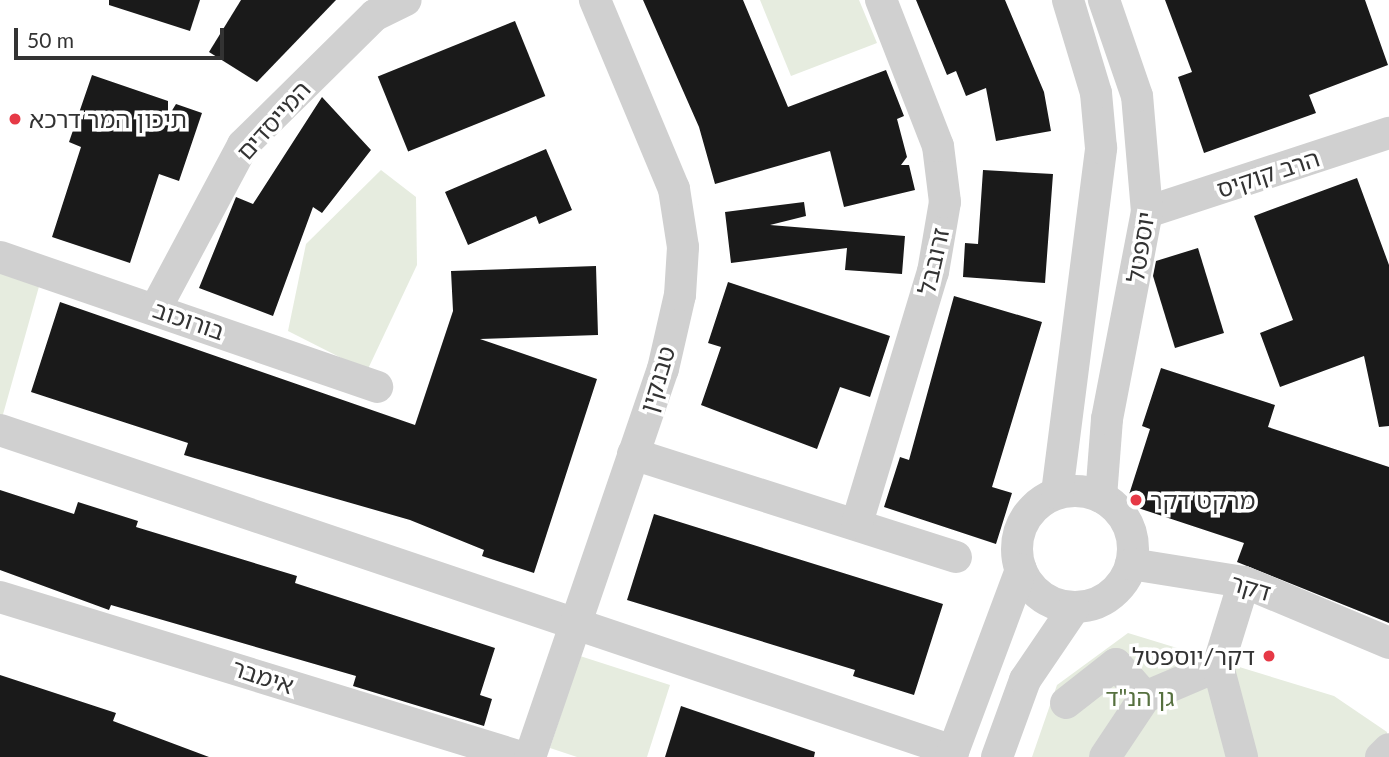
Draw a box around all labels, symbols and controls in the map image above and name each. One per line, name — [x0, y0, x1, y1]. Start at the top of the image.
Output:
scale bar — [18, 14, 228, 58]
text: 50 m — [27, 27, 74, 52]
street label: המייסדים — [230, 75, 316, 165]
place label: תיכון המר דרכא — [29, 105, 187, 133]
marker: תיכון המר דרכא — [7, 111, 23, 127]
street label: הרב קוקיס — [1213, 143, 1323, 203]
street label: יוספטל — [1120, 209, 1160, 285]
street label: זרובבל — [911, 225, 955, 297]
street label: בורוכוב — [150, 294, 228, 346]
street label: טבנקין — [633, 342, 681, 416]
place label: מרקט דקר — [1150, 486, 1255, 514]
marker: מרקט דקר — [1128, 492, 1144, 508]
street label: דקר — [1228, 568, 1274, 606]
place label: דקר/יוספטל — [1132, 642, 1255, 670]
marker: דקר/יוספטל — [1261, 648, 1277, 664]
street label: אימבר — [229, 653, 297, 699]
park label: גן הנ"ד — [1105, 683, 1175, 711]

